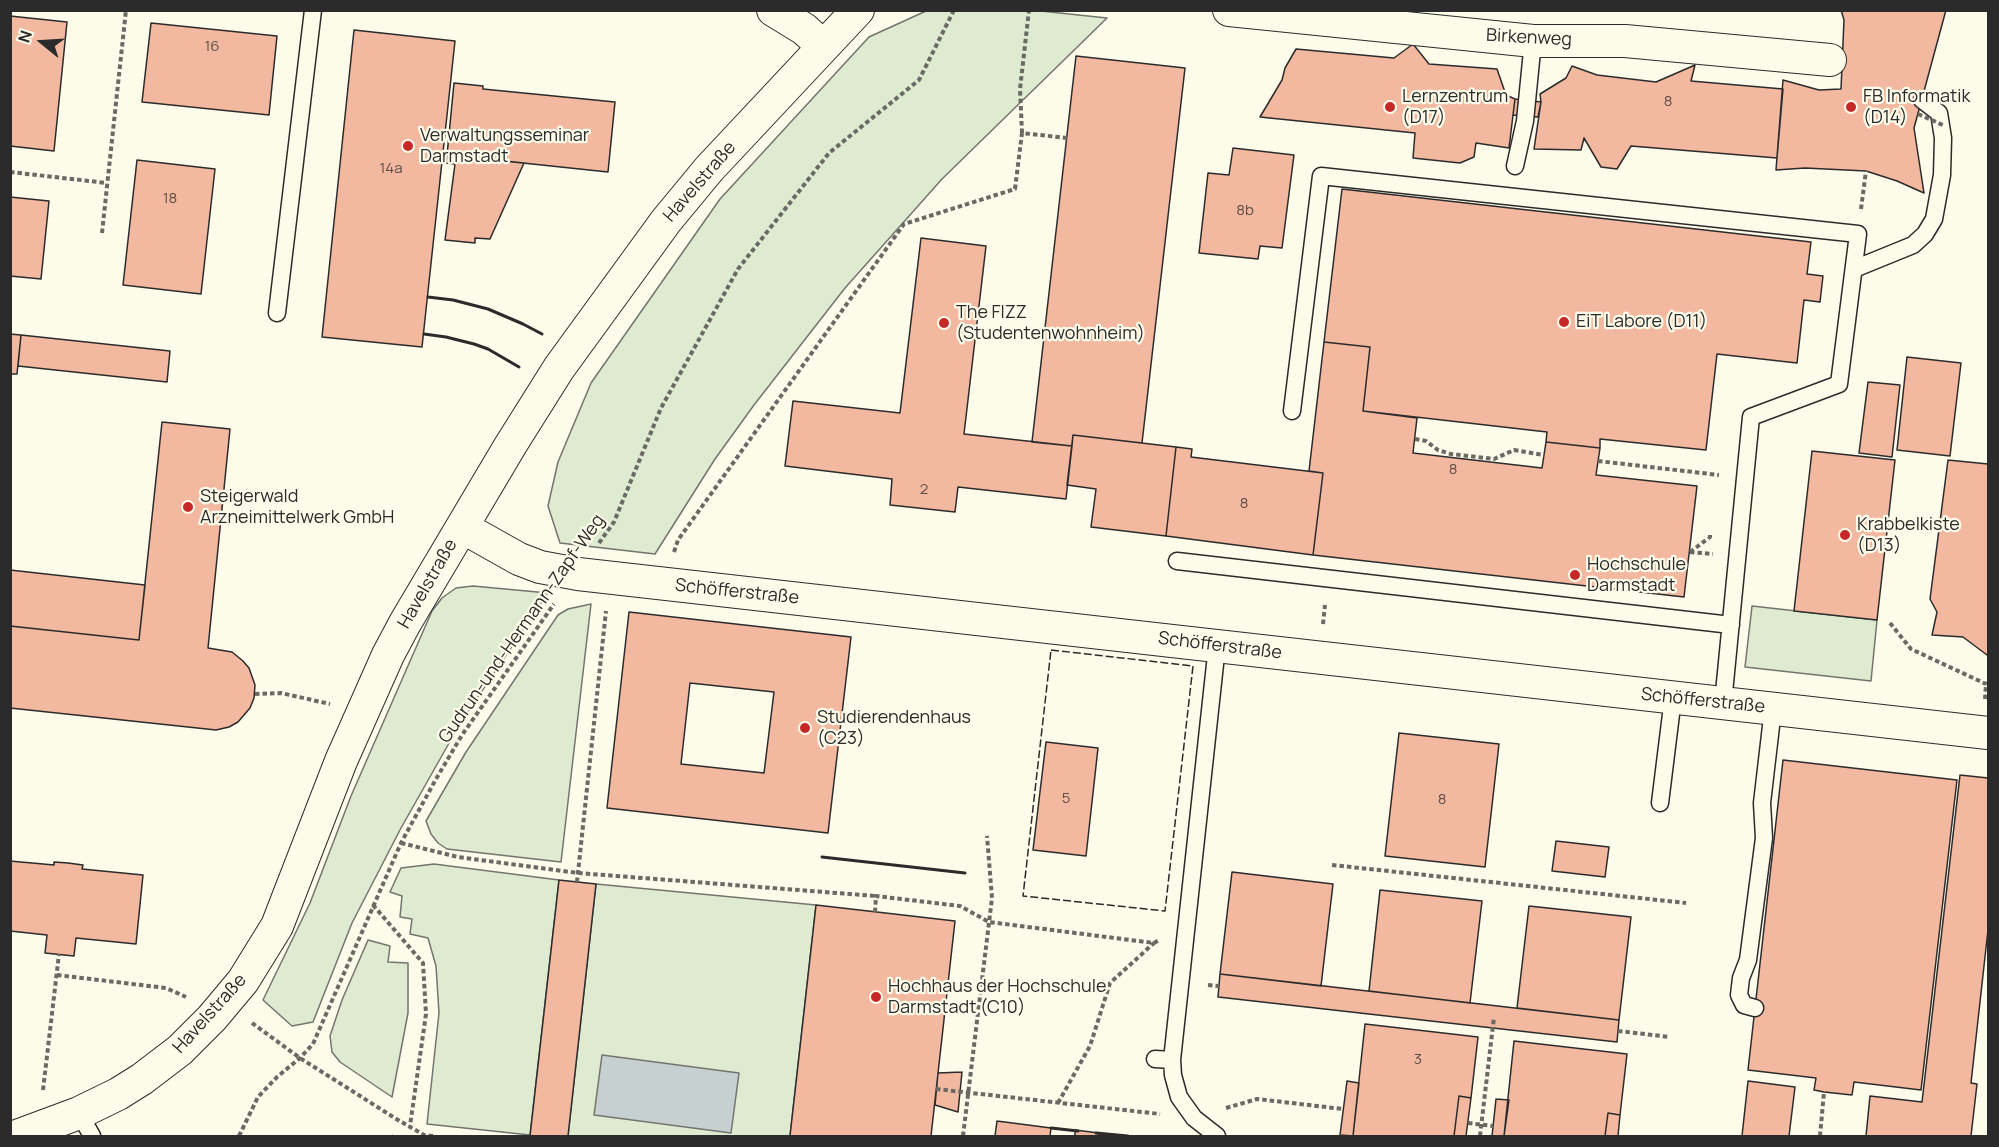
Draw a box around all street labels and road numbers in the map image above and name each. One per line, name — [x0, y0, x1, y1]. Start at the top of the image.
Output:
street label: Birkenweg — [1485, 25, 1573, 51]
street label: Havelstraße — [659, 137, 741, 227]
street label: Gudrun-und-Hermann-Zapf-Weg — [434, 510, 610, 748]
street label: Havelstraße — [394, 535, 462, 633]
street label: Schöfferstraße — [674, 575, 800, 609]
street label: Schöfferstraße — [1157, 628, 1283, 664]
street label: Schöfferstraße — [1640, 684, 1766, 718]
street label: Havelstraße — [169, 970, 251, 1058]

